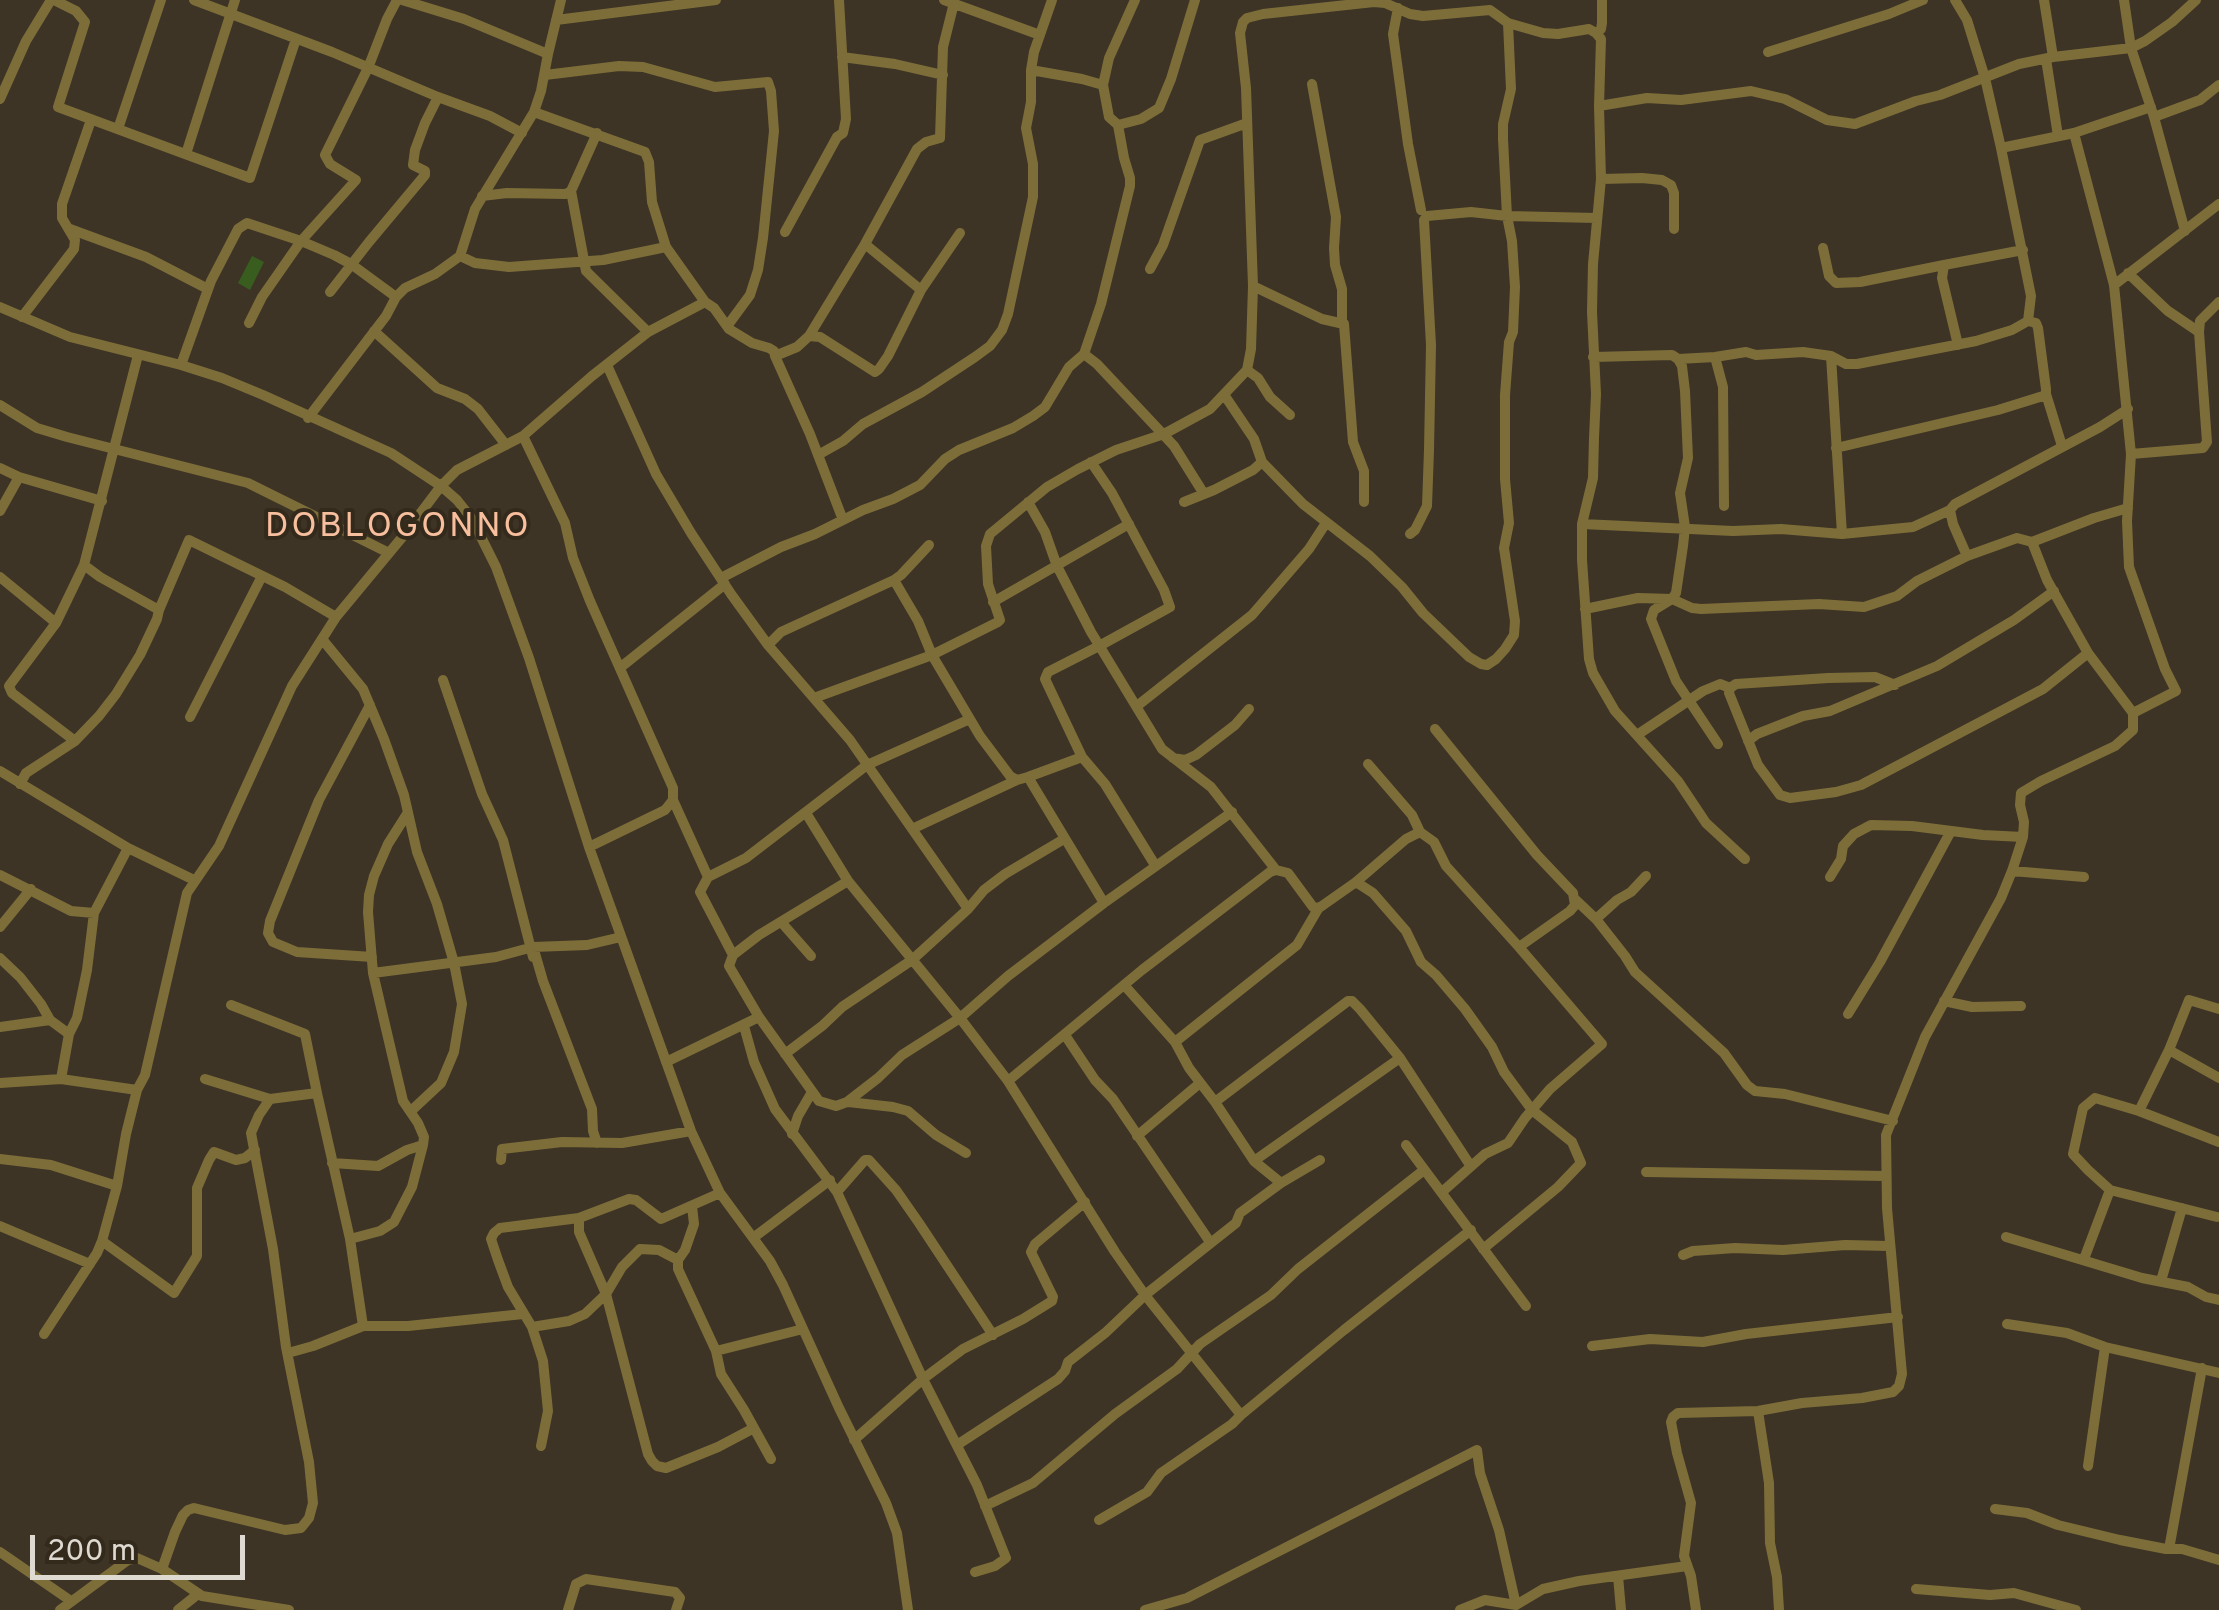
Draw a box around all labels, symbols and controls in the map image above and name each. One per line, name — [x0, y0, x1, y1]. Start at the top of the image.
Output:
district label: DOBLOGONNO — [265, 508, 531, 550]
scale bar — [35, 1515, 250, 1577]
text: 200 m — [47, 1534, 136, 1571]

